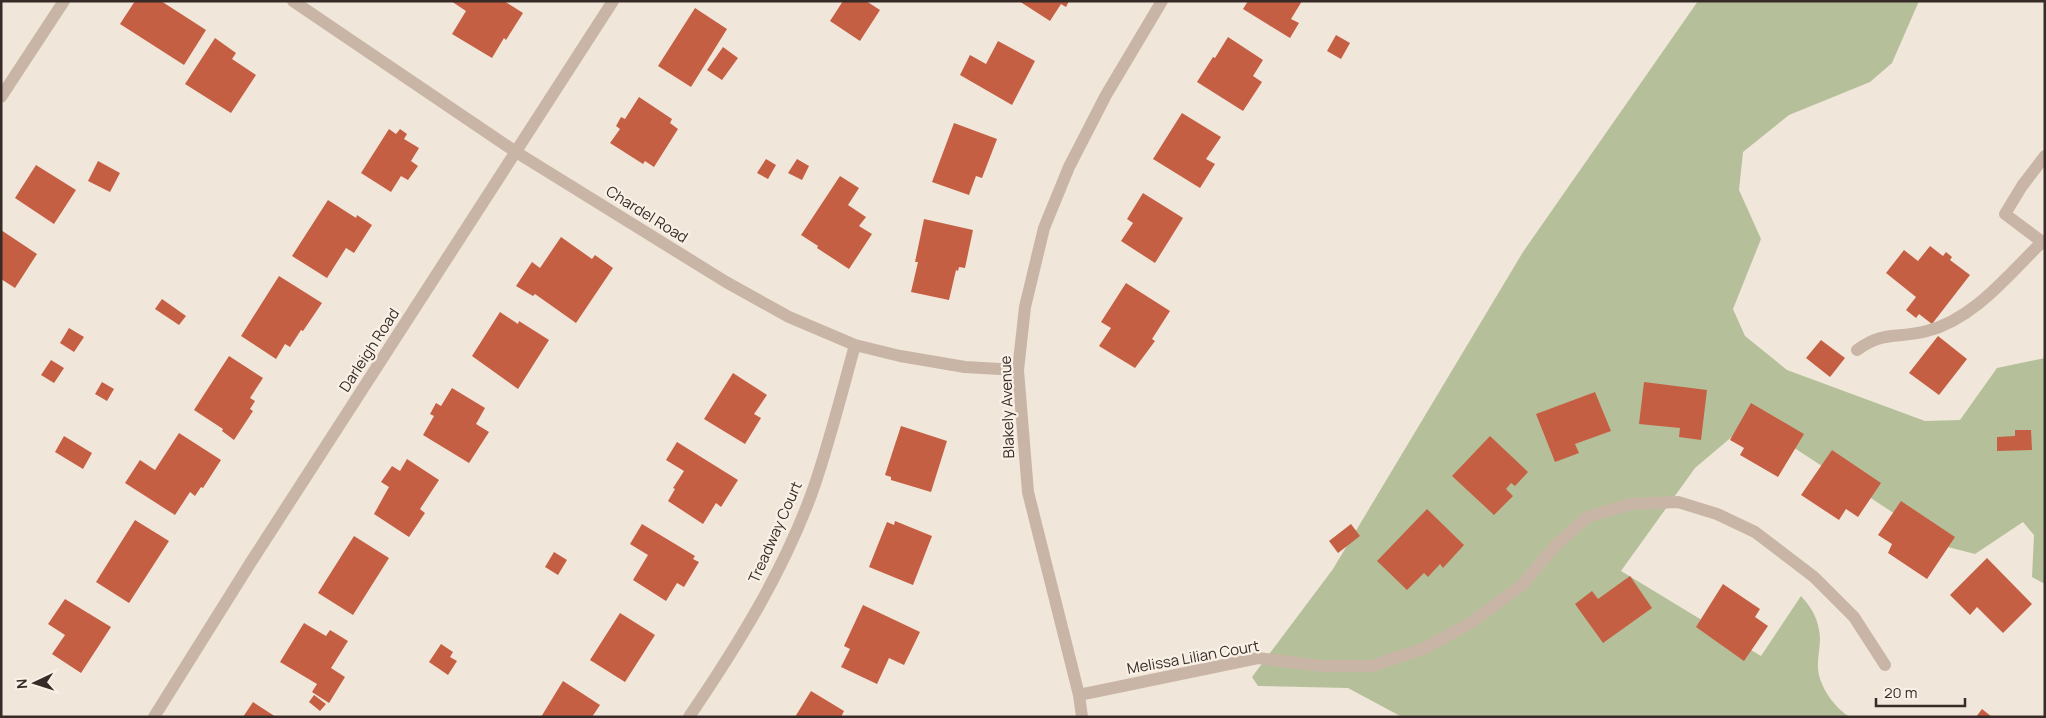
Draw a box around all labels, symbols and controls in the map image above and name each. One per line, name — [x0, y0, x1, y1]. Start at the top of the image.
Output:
street label: Chardel Road — [602, 180, 692, 248]
street label: Darleigh Road — [334, 304, 404, 396]
street label: Blakely Avenue — [995, 355, 1019, 459]
street label: Treadway Court — [743, 478, 807, 586]
street label: Melissa Lilian Court — [1125, 635, 1261, 679]
north arrow — [10, 658, 60, 708]
scale bar — [1876, 676, 1965, 708]
text: N — [12, 678, 31, 690]
text: 20 m — [1884, 682, 1917, 703]

